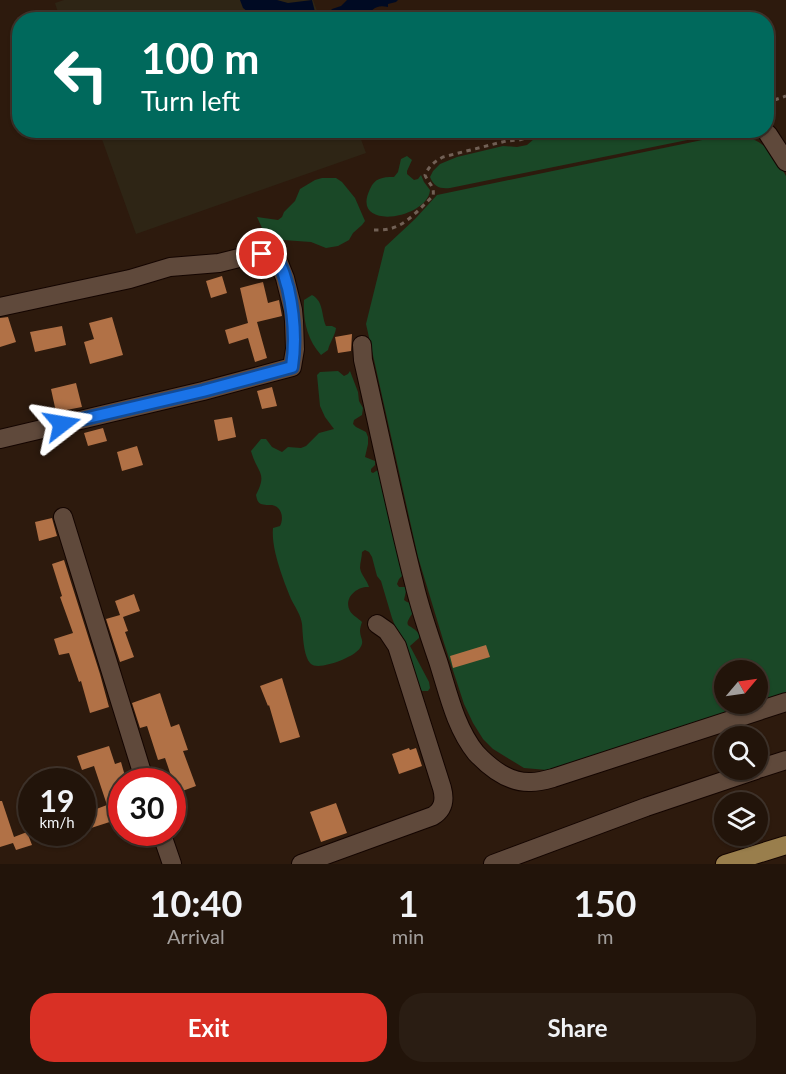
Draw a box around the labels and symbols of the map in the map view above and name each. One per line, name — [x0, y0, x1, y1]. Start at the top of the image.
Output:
pin — [236, 228, 287, 279]
position arrow — [30, 392, 94, 456]
north arrow — [714, 660, 768, 714]
speed limit sign: 30 — [108, 768, 186, 846]

